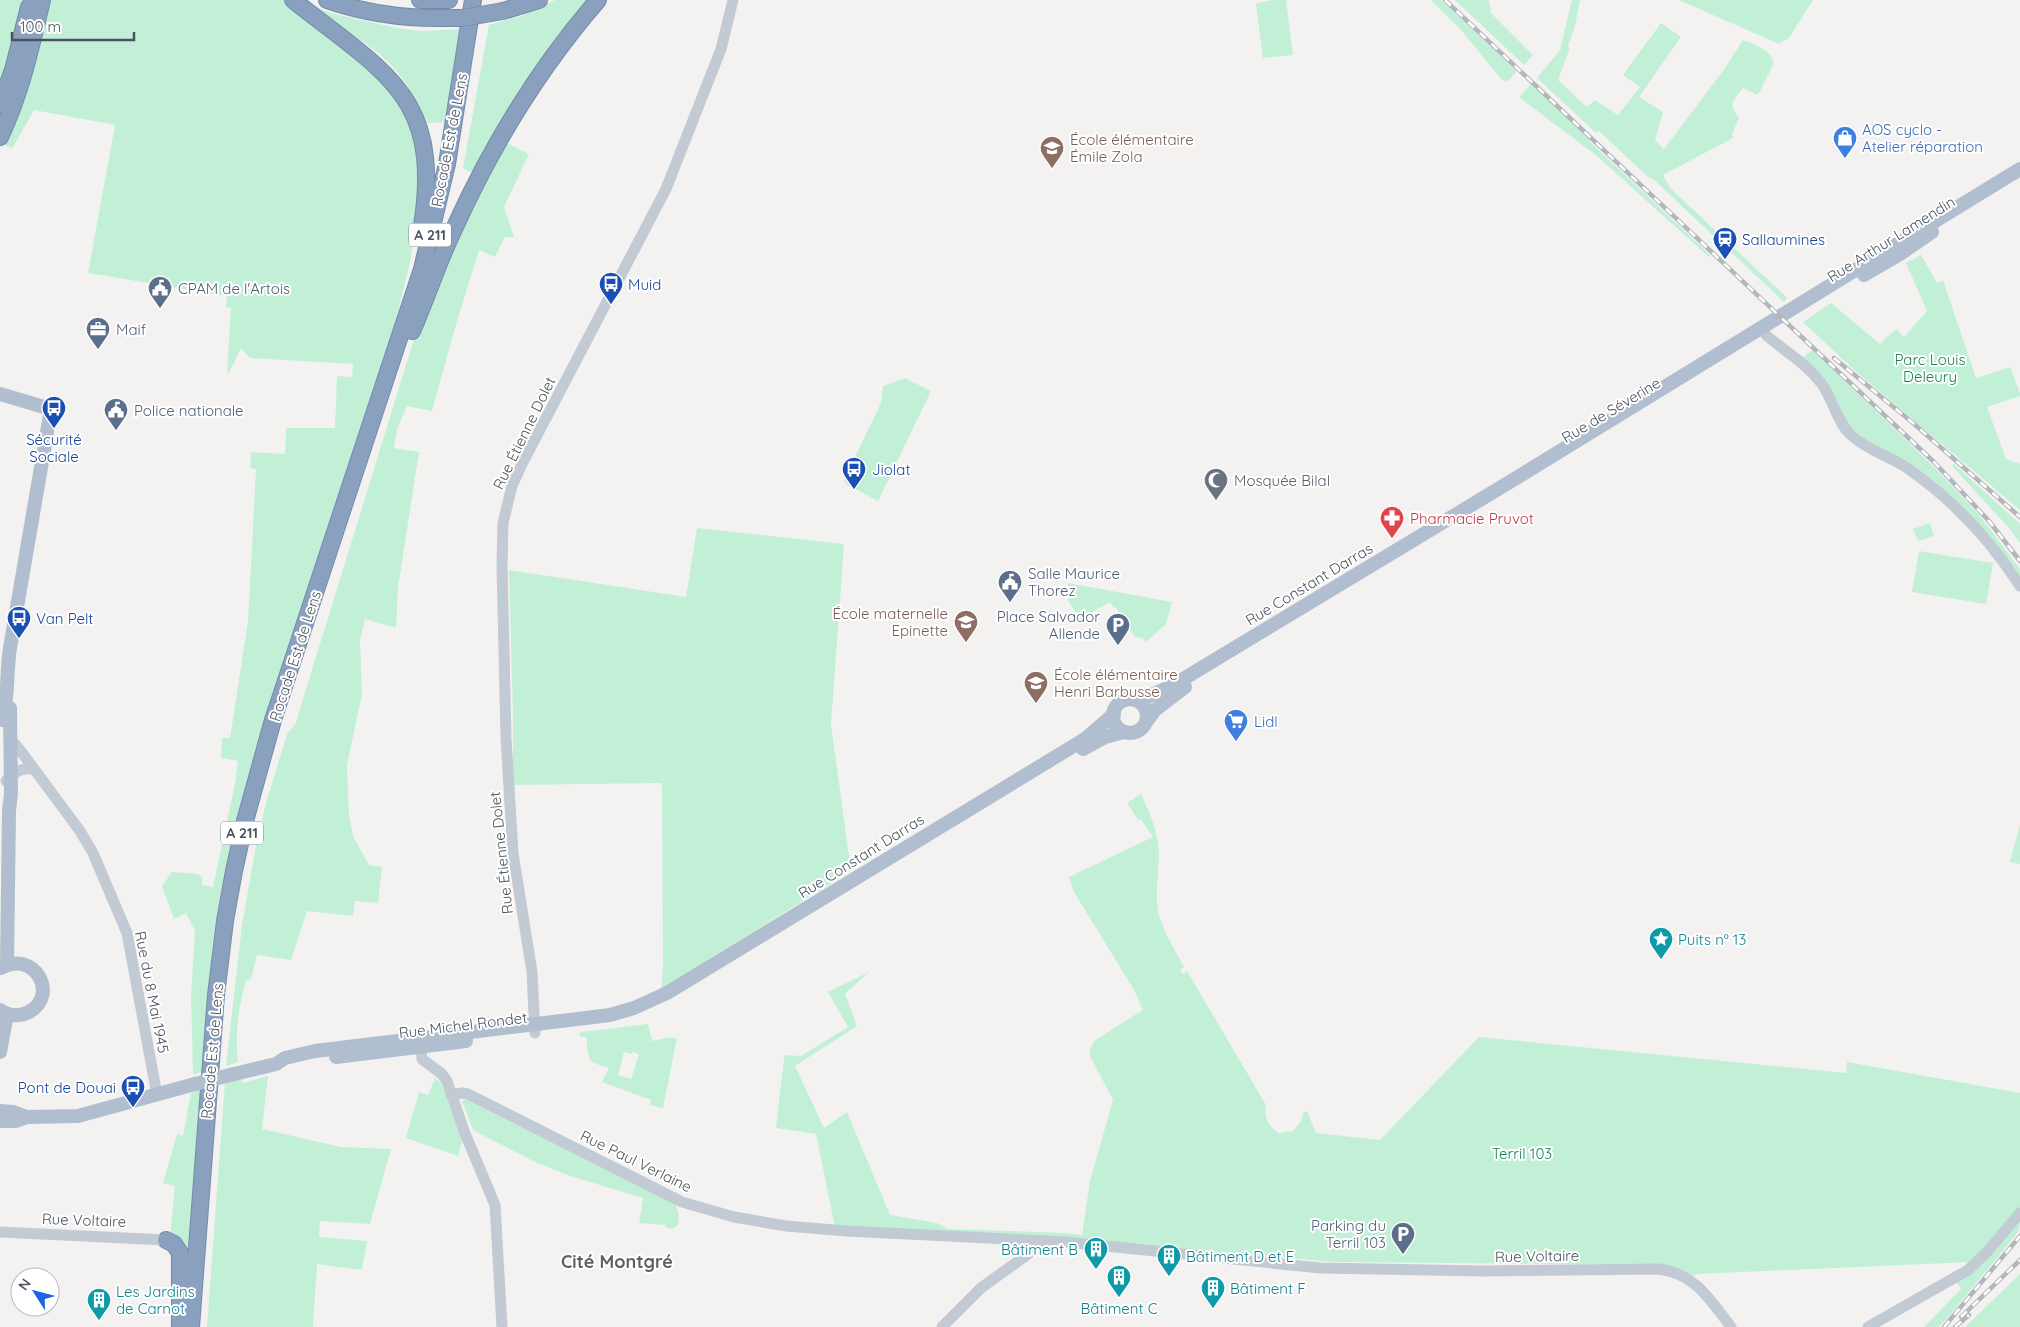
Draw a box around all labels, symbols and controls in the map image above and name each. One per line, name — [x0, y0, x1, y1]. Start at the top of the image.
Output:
scale bar — [12, 10, 135, 42]
text: 100 m — [20, 17, 61, 36]
street label: Rocade Est de Lens — [427, 71, 471, 209]
place label: AOS cyclo - Atelier réparation — [1862, 120, 1983, 156]
shop icon: AOS cyclo - Atelier réparation — [1832, 125, 1858, 159]
place label: École élémentaire Émile Zola — [1070, 130, 1194, 166]
school or university icon: École élémentaire Émile Zola — [1039, 135, 1065, 169]
street label: Rue Arthur Lamendin — [1823, 192, 1959, 286]
road number: A 211 — [409, 224, 451, 246]
station icon: Sallaumines — [1712, 226, 1738, 260]
place label: Sallaumines — [1742, 230, 1825, 249]
bus stop icon: Muid — [598, 271, 624, 305]
public building icon: CPAM de l'Artois — [147, 275, 173, 309]
place label: Muid — [628, 275, 661, 294]
place label: CPAM de l'Artois — [178, 279, 290, 298]
office icon: Maif — [85, 316, 111, 350]
place label: Maif — [116, 320, 147, 339]
park label: Parc Louis Deleury — [1894, 350, 1966, 386]
street label: Rue de Séverine — [1558, 373, 1664, 447]
street label: Rue Étienne Dolet — [488, 374, 560, 492]
bus stop icon: Sécurité Sociale — [41, 395, 67, 429]
public building icon: Police nationale — [103, 397, 129, 431]
place label: Police nationale — [134, 401, 244, 420]
place label: Sécurité Sociale — [26, 430, 82, 466]
bus stop icon: Jiolat — [841, 456, 867, 490]
place label: Jiolat — [872, 460, 910, 479]
mosque icon: Mosquée Bilal — [1203, 467, 1229, 501]
place label: Mosquée Bilal — [1234, 471, 1330, 490]
pharmacy icon: Pharmacie Pruvot — [1379, 505, 1405, 539]
place label: Pharmacie Pruvot — [1410, 509, 1534, 528]
street label: Rue Constant Darras — [1242, 539, 1376, 629]
place label: Salle Maurice Thorez — [1028, 564, 1120, 600]
public building icon: Salle Maurice Thorez — [997, 569, 1023, 603]
street label: Rocade Est de Lens — [265, 588, 325, 724]
place label: École maternelle Epinette — [832, 604, 948, 640]
bus stop icon: Van Pelt — [6, 605, 32, 639]
place label: Place Salvador Allende — [997, 607, 1100, 643]
place label: Van Pelt — [36, 609, 93, 628]
school or university icon: École maternelle Epinette — [953, 609, 979, 643]
parking icon: Place Salvador Allende — [1105, 612, 1131, 646]
place label: École élémentaire Henri Barbusse — [1054, 665, 1178, 701]
school or university icon: École élémentaire Henri Barbusse — [1023, 670, 1049, 704]
supermarket icon: Lidl — [1223, 708, 1249, 742]
place label: Lidl — [1254, 712, 1278, 731]
street label: Rue Étienne Dolet — [485, 791, 517, 915]
street label: Rue Constant Darras — [794, 810, 928, 902]
road number: A 211 — [221, 821, 263, 844]
place icon: Puits n° 13 — [1648, 926, 1674, 960]
street label: Rue du 8 Mai 1945 — [131, 929, 173, 1055]
place label: Puits n° 13 — [1678, 930, 1746, 949]
street label: Rocade Est de Lens — [197, 982, 227, 1120]
street label: Rue Michel Rondet — [398, 1008, 528, 1042]
bus stop icon: Pont de Douai — [120, 1074, 146, 1108]
place label: Pont de Douai — [18, 1078, 116, 1097]
street label: Rue Paul Verlaine — [577, 1126, 695, 1196]
park label: Terril 103 — [1492, 1144, 1552, 1163]
street label: Rue Voltaire — [41, 1209, 127, 1231]
place label: Parking du Terril 103 — [1311, 1216, 1386, 1252]
parking icon: Parking du Terril 103 — [1390, 1221, 1416, 1255]
building icon: Bâtiment B — [1083, 1236, 1109, 1270]
place label: Bâtiment B — [1001, 1240, 1078, 1259]
building icon: Bâtiment D et E — [1156, 1243, 1182, 1277]
street label: Rue Voltaire — [1495, 1246, 1579, 1266]
place label: Bâtiment D et E — [1186, 1247, 1294, 1266]
district label: Cité Montgré — [561, 1250, 673, 1273]
building icon: Bâtiment C — [1106, 1264, 1132, 1298]
north arrow — [10, 1267, 60, 1317]
text: N — [14, 1275, 35, 1294]
building icon: Bâtiment F — [1200, 1275, 1226, 1309]
place label: Bâtiment F — [1230, 1279, 1306, 1298]
place label: Les Jardins de Carnot — [116, 1282, 195, 1318]
building icon: Les Jardins de Carnot — [86, 1287, 112, 1321]
place label: Bâtiment C — [1081, 1299, 1158, 1318]

